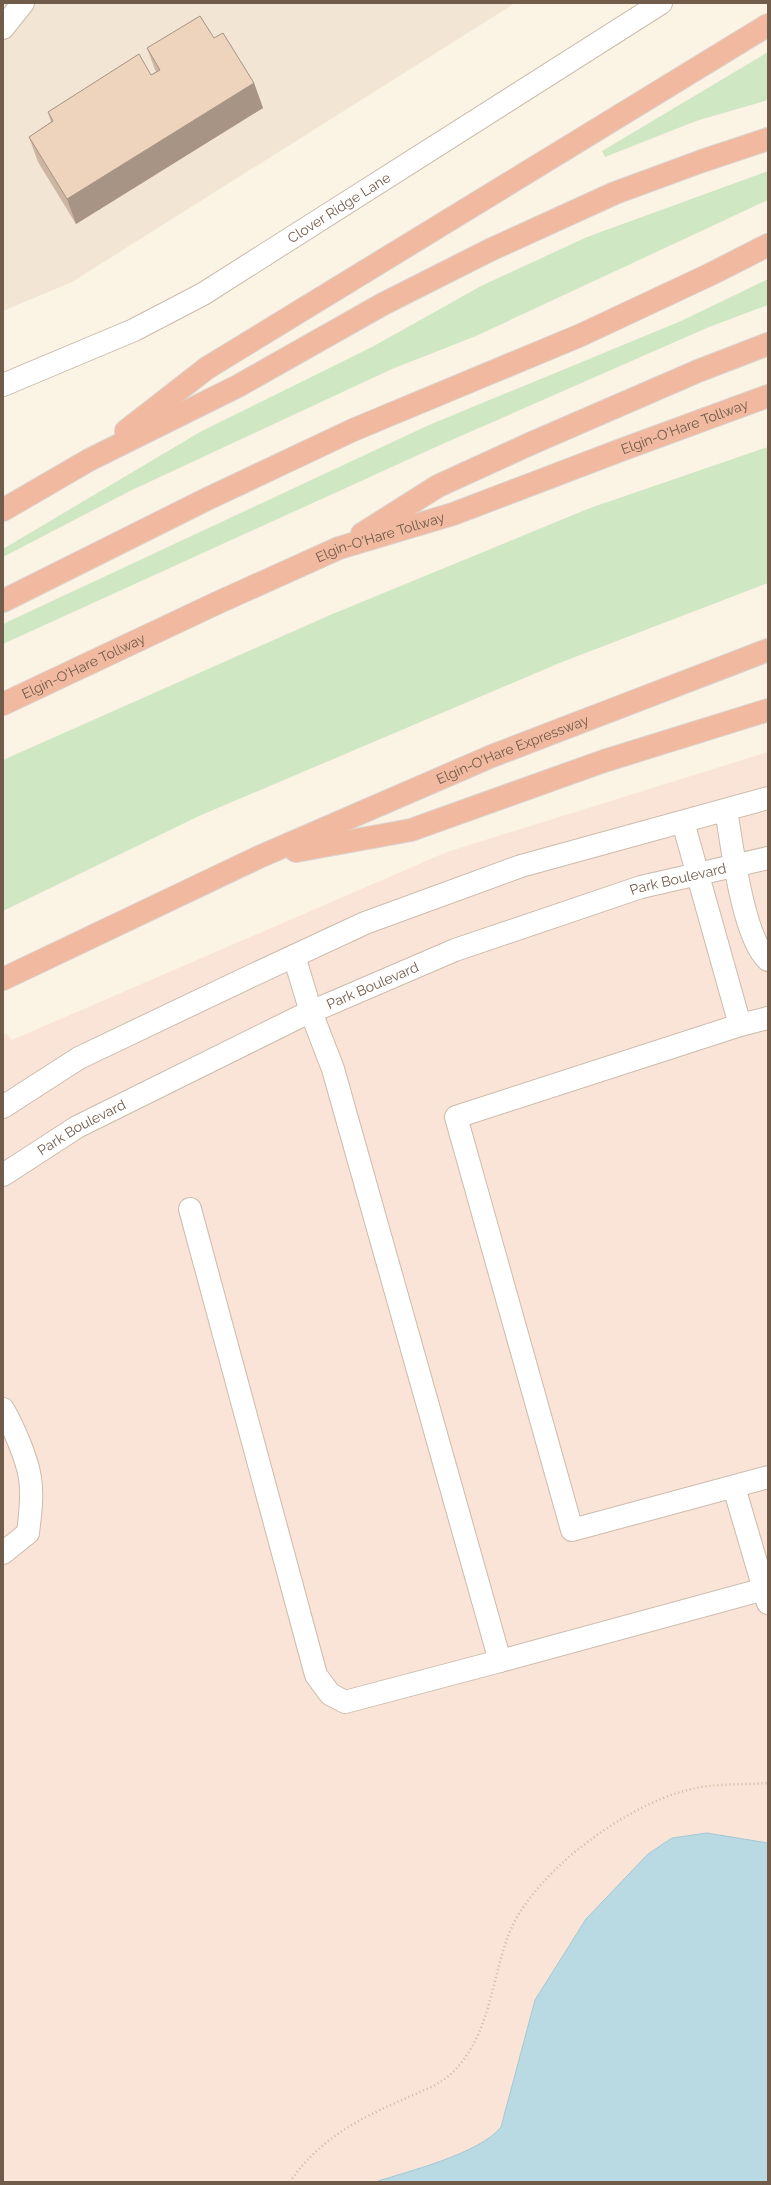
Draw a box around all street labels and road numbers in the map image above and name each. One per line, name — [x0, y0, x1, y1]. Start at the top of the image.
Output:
street label: Clover Ridge Lane — [285, 169, 393, 246]
street label: Elgin-O'Hare Tollway — [619, 396, 751, 457]
street label: Elgin-O'Hare Tollway — [313, 509, 447, 565]
street label: Elgin-O'Hare Tollway — [19, 630, 148, 702]
street label: Elgin-O'Hare Expressway — [434, 712, 591, 787]
street label: Park Boulevard — [628, 860, 728, 898]
street label: Park Boulevard — [324, 959, 421, 1012]
street label: Park Boulevard — [35, 1096, 128, 1158]

